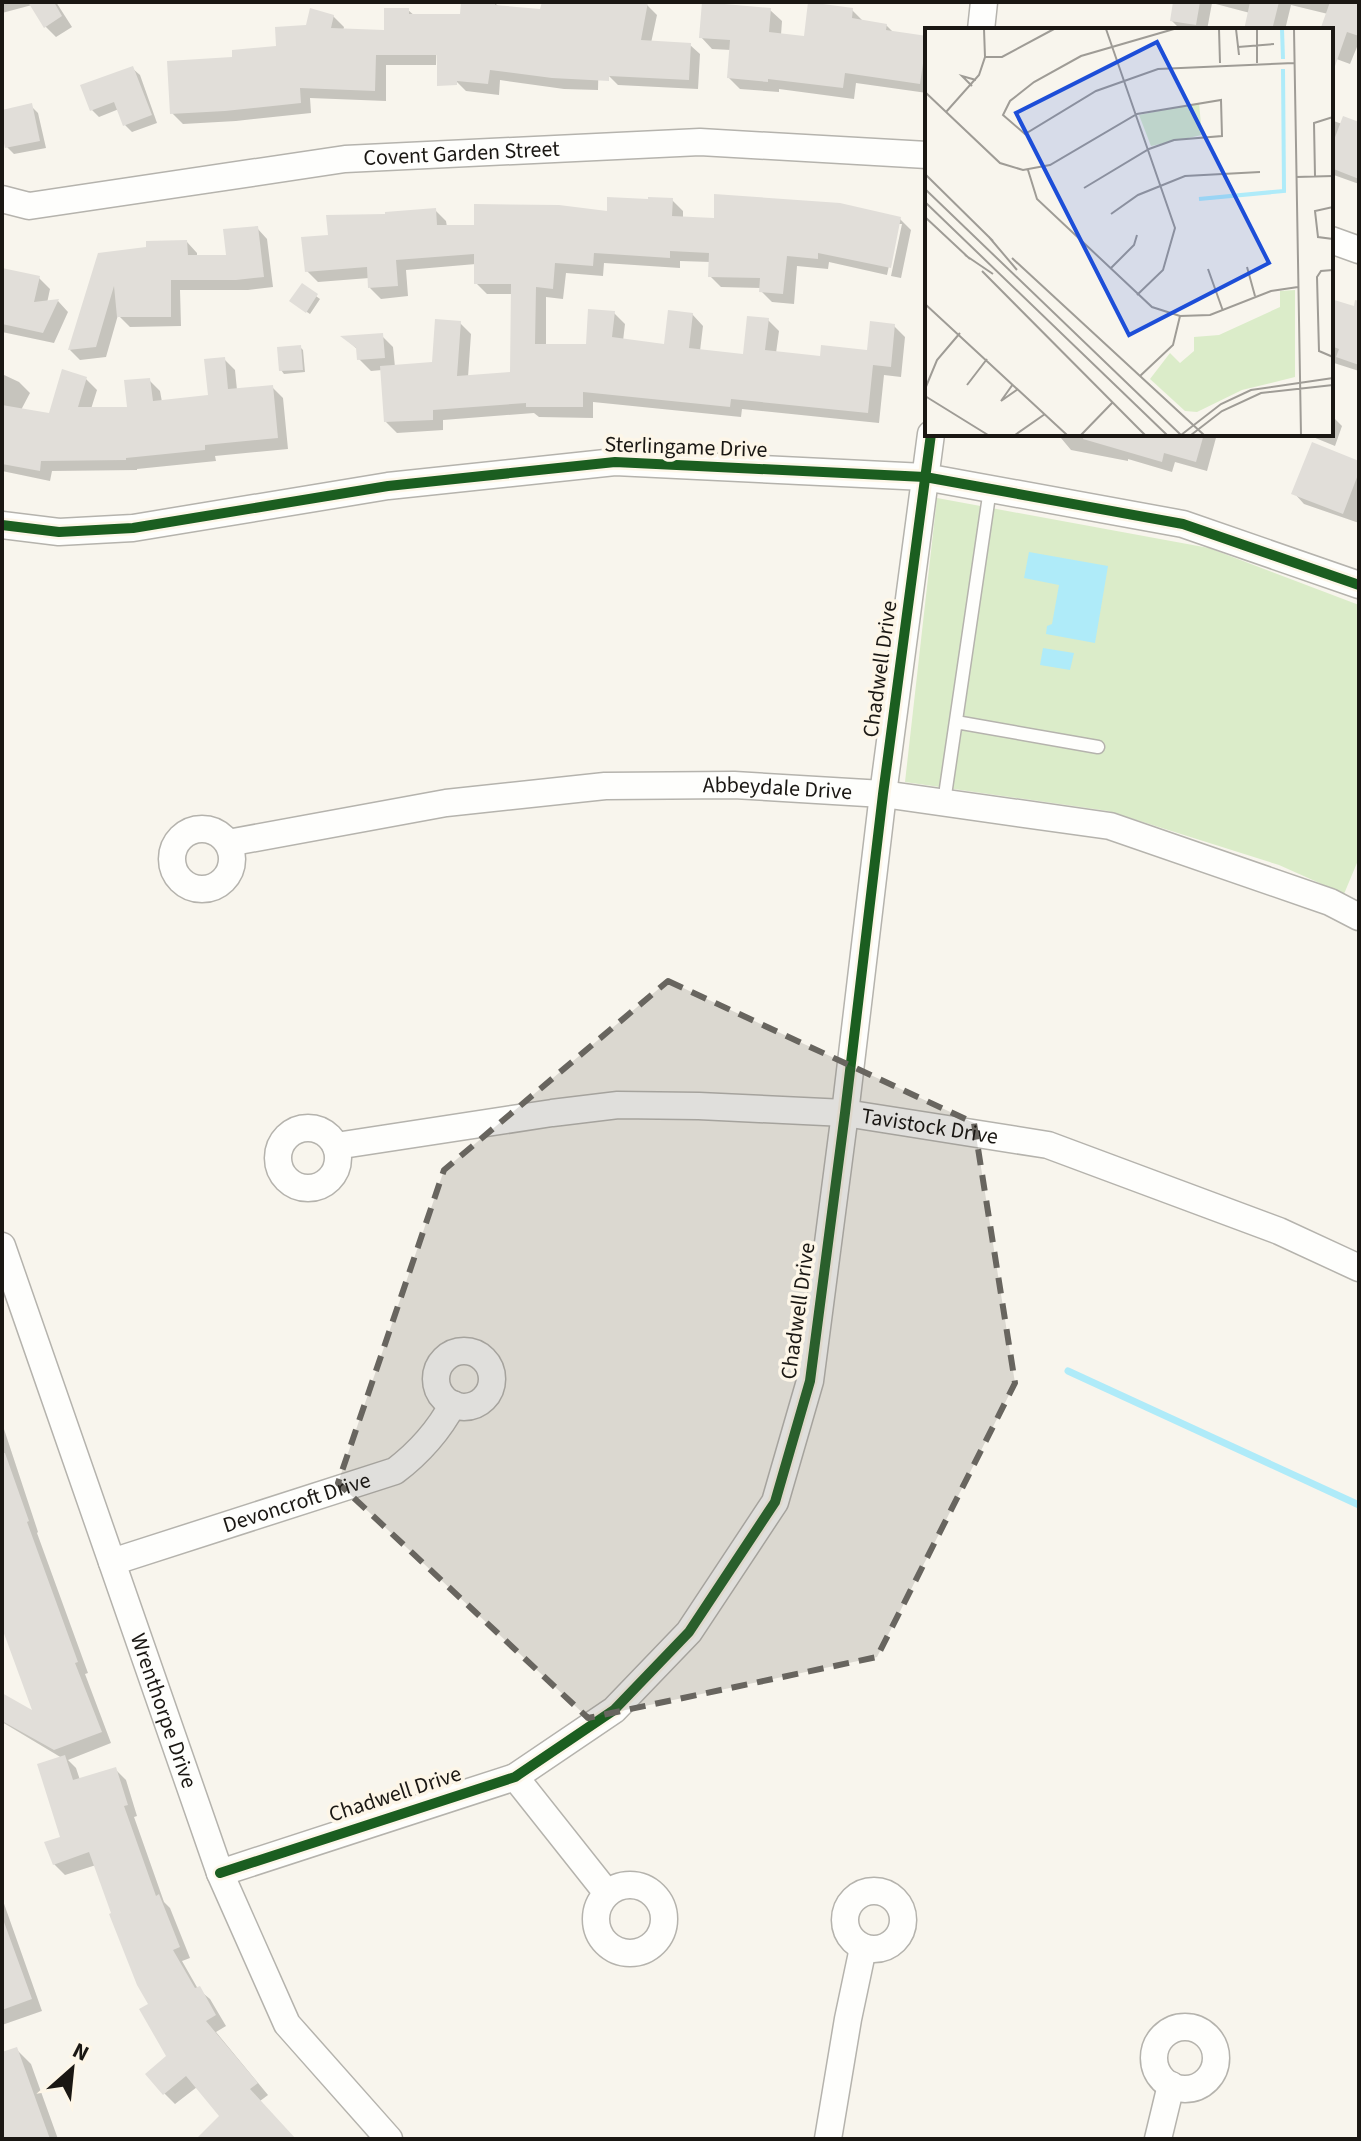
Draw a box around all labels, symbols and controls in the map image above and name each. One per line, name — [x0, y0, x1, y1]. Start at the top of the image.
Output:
inset map — [925, 28, 1333, 436]
street label: Covent Garden Street — [363, 133, 561, 174]
street label: Sterlingame Drive — [604, 428, 768, 466]
street label: Chadwell Drive — [855, 598, 905, 739]
street label: Abbeydale Drive — [703, 769, 853, 808]
street label: Tavistock Drive — [859, 1100, 1000, 1153]
street label: Chadwell Drive — [773, 1240, 823, 1381]
street label: Devoncroft Drive — [219, 1464, 375, 1541]
street label: Wrenthorpe Drive — [122, 1629, 205, 1793]
street label: Chadwell Drive — [325, 1757, 466, 1831]
north arrow — [32, 2029, 112, 2109]
text: N — [67, 2034, 94, 2070]

